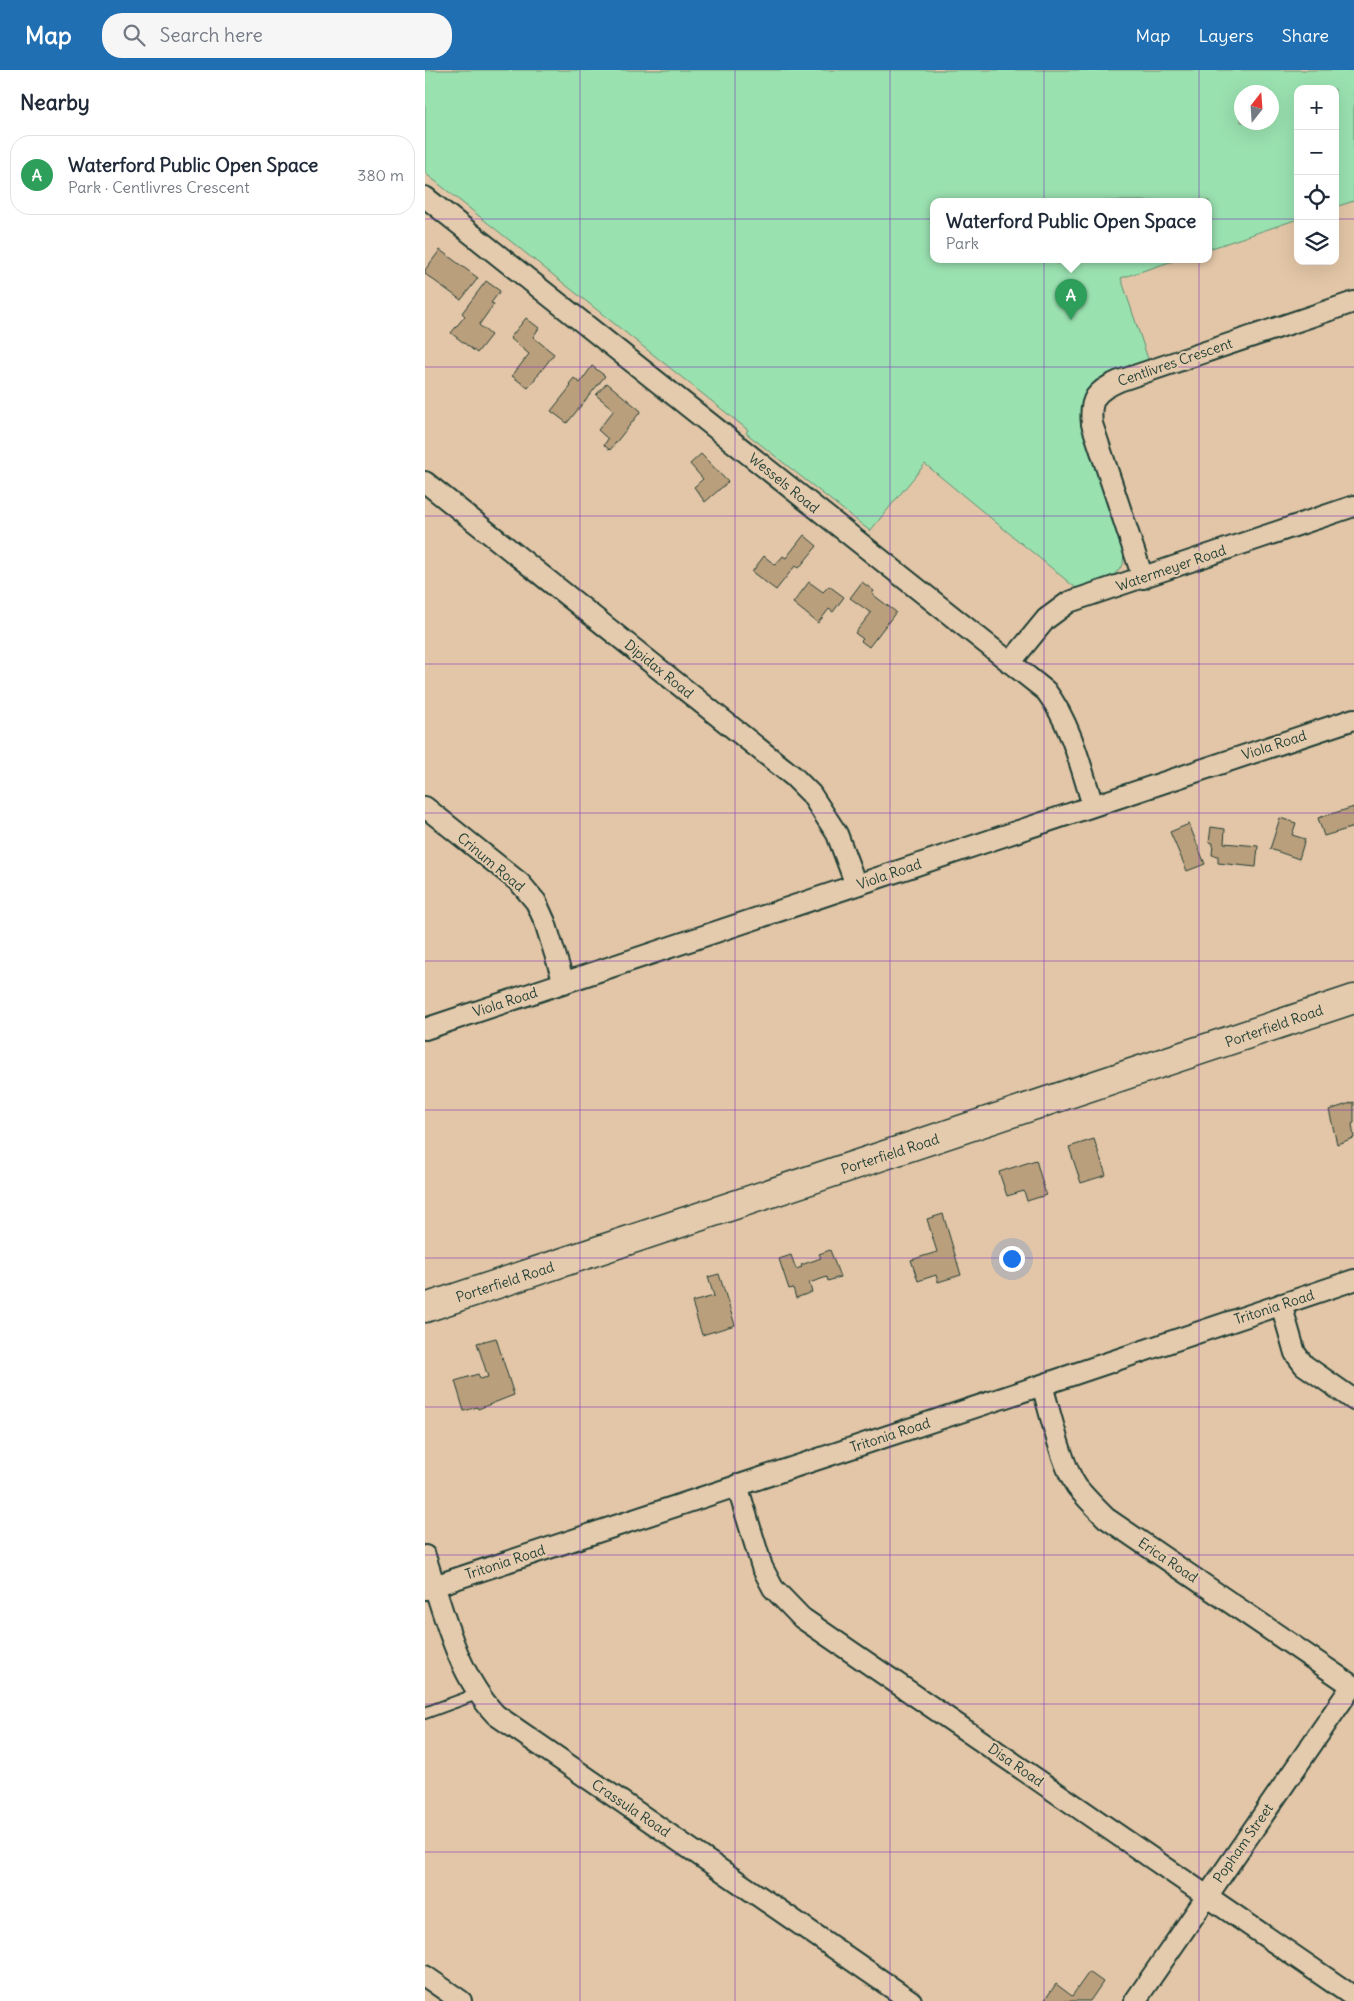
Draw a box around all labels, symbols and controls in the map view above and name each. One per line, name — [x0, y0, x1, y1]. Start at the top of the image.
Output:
search box — [102, 13, 452, 58]
text: Map — [25, 20, 72, 50]
icon: search — [120, 21, 148, 49]
text: Search here — [160, 23, 263, 47]
text: Map — [1135, 24, 1170, 47]
text: Layers — [1198, 24, 1254, 47]
text: Share — [1282, 24, 1329, 47]
north arrow — [1234, 85, 1279, 130]
map controls — [1294, 85, 1339, 265]
button: + — [1294, 85, 1339, 130]
text: Nearby — [20, 89, 90, 116]
button: − — [1294, 130, 1339, 175]
text: Waterford Public Open Space — [68, 153, 318, 177]
text: A — [32, 165, 42, 185]
text: 380 m — [357, 165, 404, 185]
button: locate — [1294, 175, 1339, 220]
text: Park · Centlivres Crescent — [68, 177, 250, 197]
popup — [930, 198, 1212, 263]
text: Waterford Public Open Space — [946, 209, 1196, 233]
button: layers — [1294, 220, 1339, 265]
text: Park — [946, 233, 979, 253]
pin: A — [1055, 279, 1087, 320]
street label: Centlivres Crescent — [1115, 334, 1235, 390]
street label: Wessels Road — [745, 449, 823, 517]
street label: Watermeyer Road — [1114, 541, 1228, 595]
street label: Dipidax Road — [621, 636, 697, 702]
street label: Viola Road — [1239, 726, 1309, 764]
street label: Crinum Road — [454, 829, 528, 895]
street label: Viola Road — [854, 855, 924, 893]
street label: Viola Road — [470, 983, 540, 1021]
street label: Porterfield Road — [1223, 1001, 1325, 1051]
street label: Porterfield Road — [839, 1130, 941, 1178]
your location — [999, 1246, 1025, 1272]
street label: Porterfield Road — [454, 1258, 556, 1306]
street label: Tritonia Road — [1232, 1286, 1316, 1328]
street label: Tritonia Road — [848, 1414, 932, 1456]
street label: Erica Road — [1135, 1533, 1201, 1587]
street label: Tritonia Road — [463, 1541, 547, 1583]
street label: Disa Road — [985, 1739, 1047, 1791]
street label: Crassula Road — [588, 1775, 674, 1841]
street label: Popham Street — [1209, 1800, 1277, 1886]

